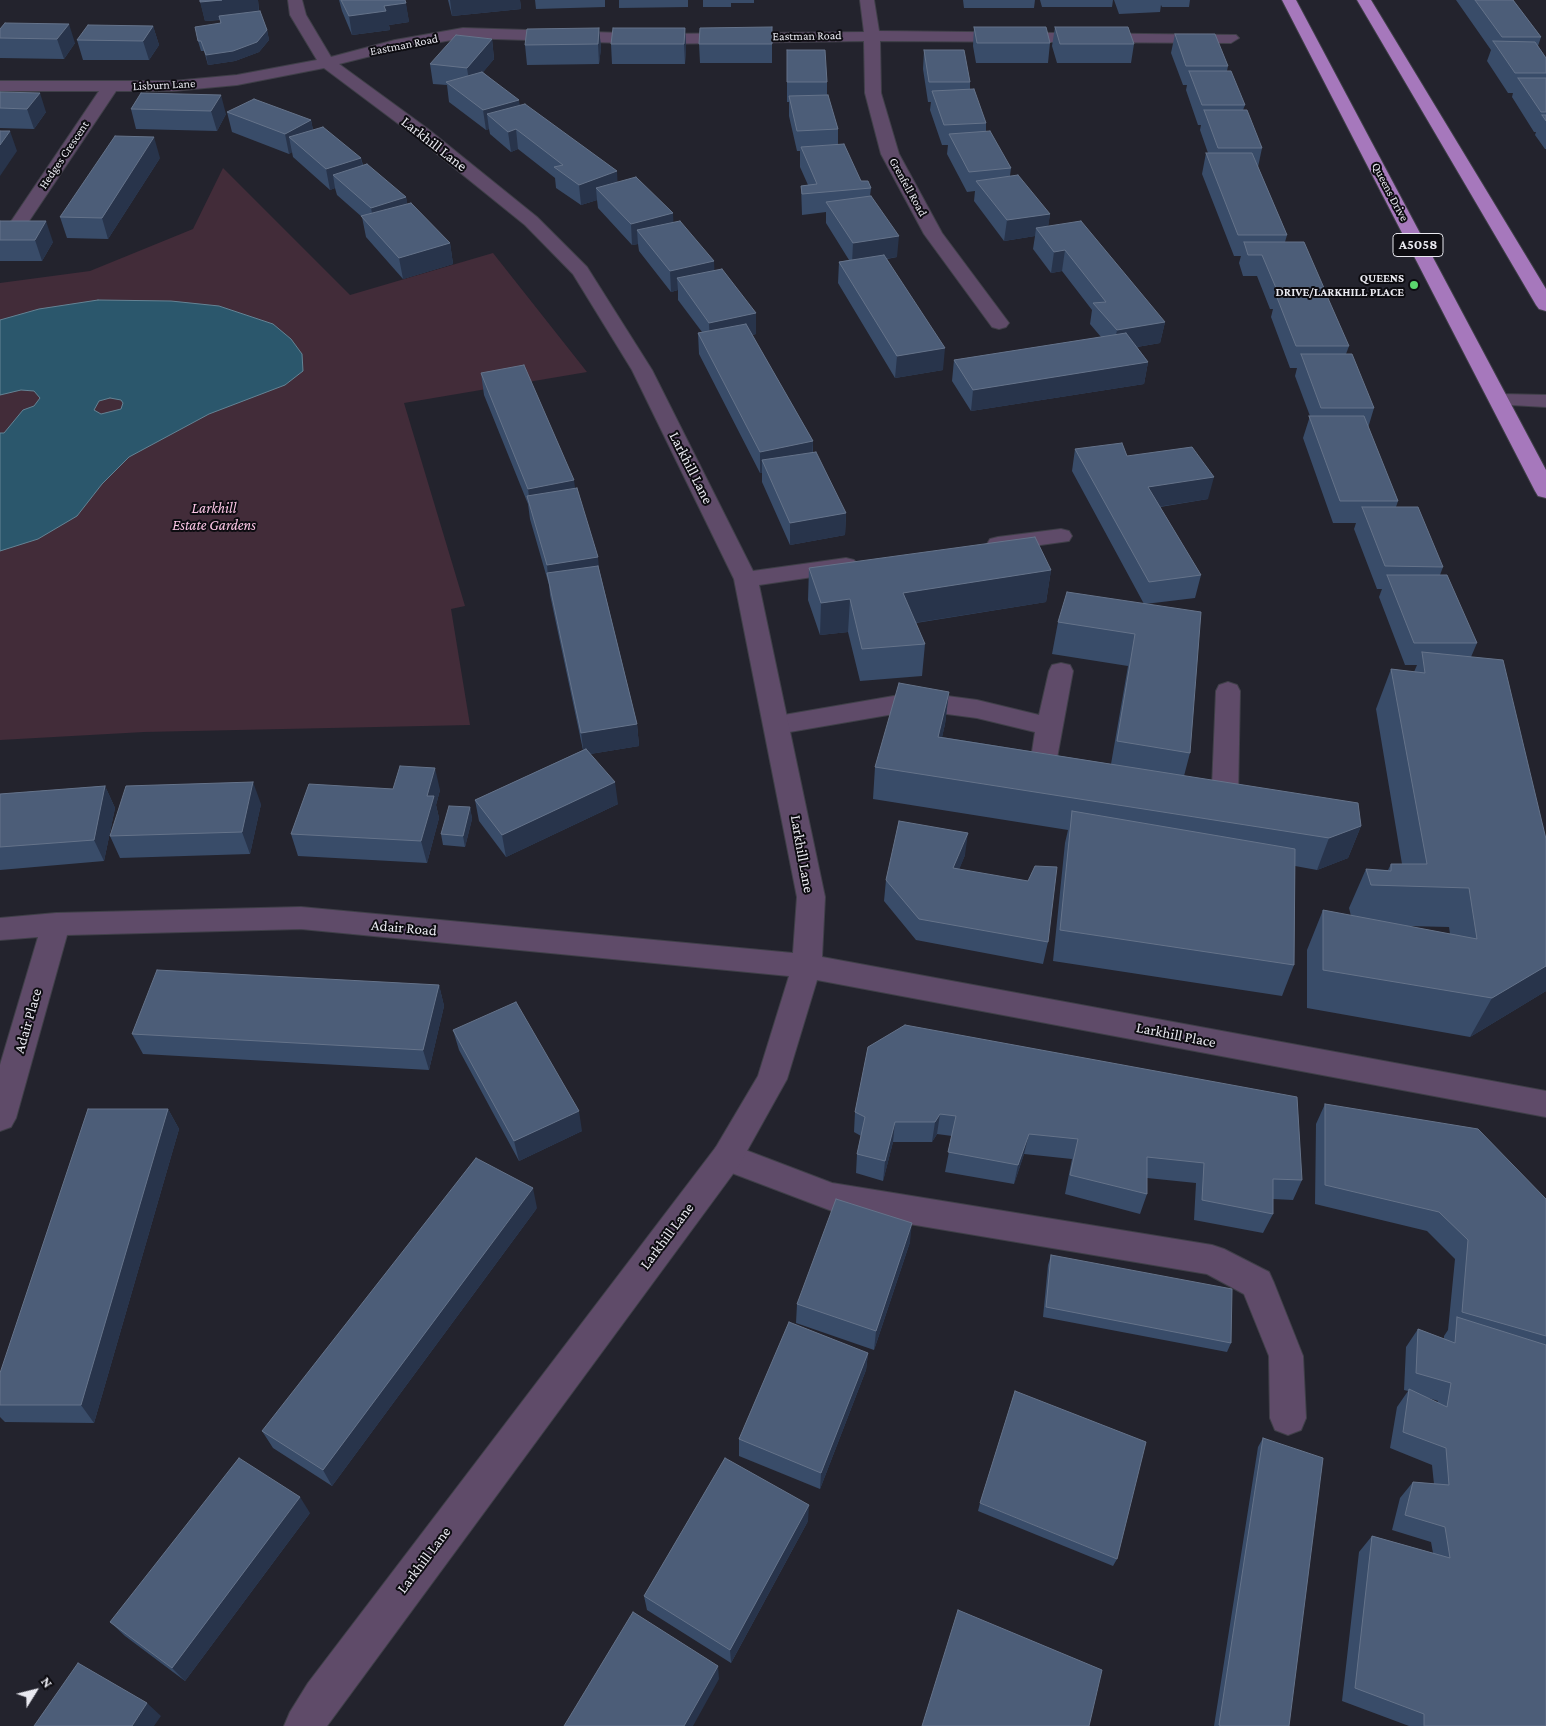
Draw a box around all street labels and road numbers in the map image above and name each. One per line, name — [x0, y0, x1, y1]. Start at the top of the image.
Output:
street label: Eastman Road — [772, 28, 842, 44]
street label: Eastman Road — [369, 31, 439, 59]
street label: Lisburn Lane — [132, 76, 196, 94]
street label: Larkhill Lane — [398, 113, 470, 175]
street label: Hedges Crescent — [36, 118, 92, 192]
street label: Grenfell Road — [886, 155, 930, 219]
street label: Queens Drive — [1369, 160, 1411, 224]
road number: A5058 — [1393, 234, 1443, 256]
street label: Larkhill Lane — [665, 429, 717, 507]
street label: Larkhill Lane — [786, 814, 818, 894]
street label: Adair Road — [370, 916, 438, 940]
street label: Adair Place — [10, 987, 46, 1055]
street label: Larkhill Place — [1135, 1018, 1217, 1052]
street label: Larkhill Lane — [636, 1199, 698, 1273]
street label: Larkhill Lane — [393, 1523, 455, 1597]

